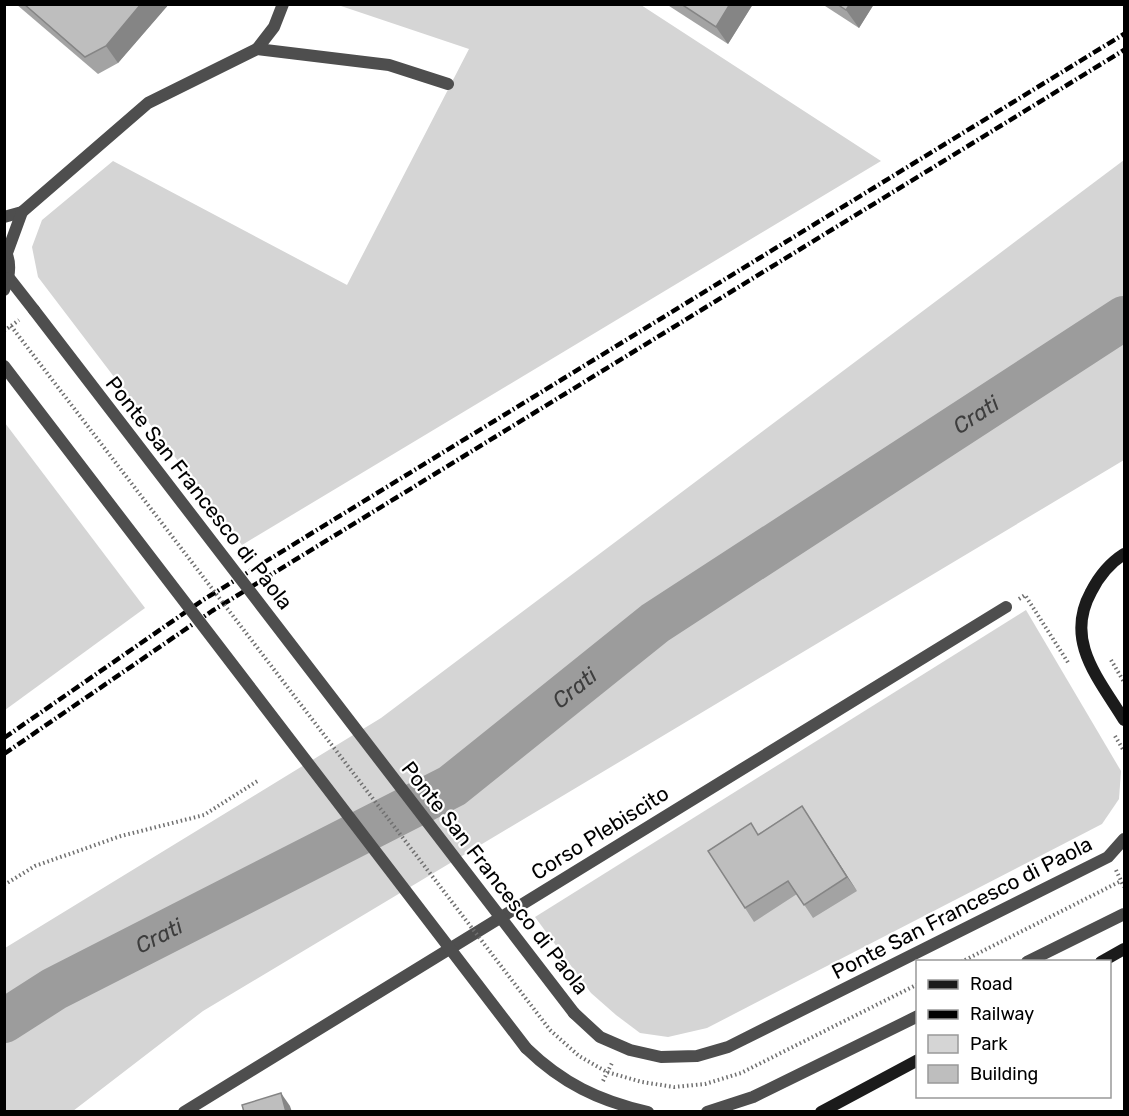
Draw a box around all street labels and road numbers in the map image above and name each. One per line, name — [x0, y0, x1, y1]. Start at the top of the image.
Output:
street label: Ponte San Francesco di Paola — [101, 371, 298, 614]
street label: Ponte San Francesco di Paola — [397, 756, 594, 999]
street label: Corso Plebiscito — [526, 780, 673, 885]
street label: Ponte San Francesco di Paola — [827, 831, 1096, 984]

